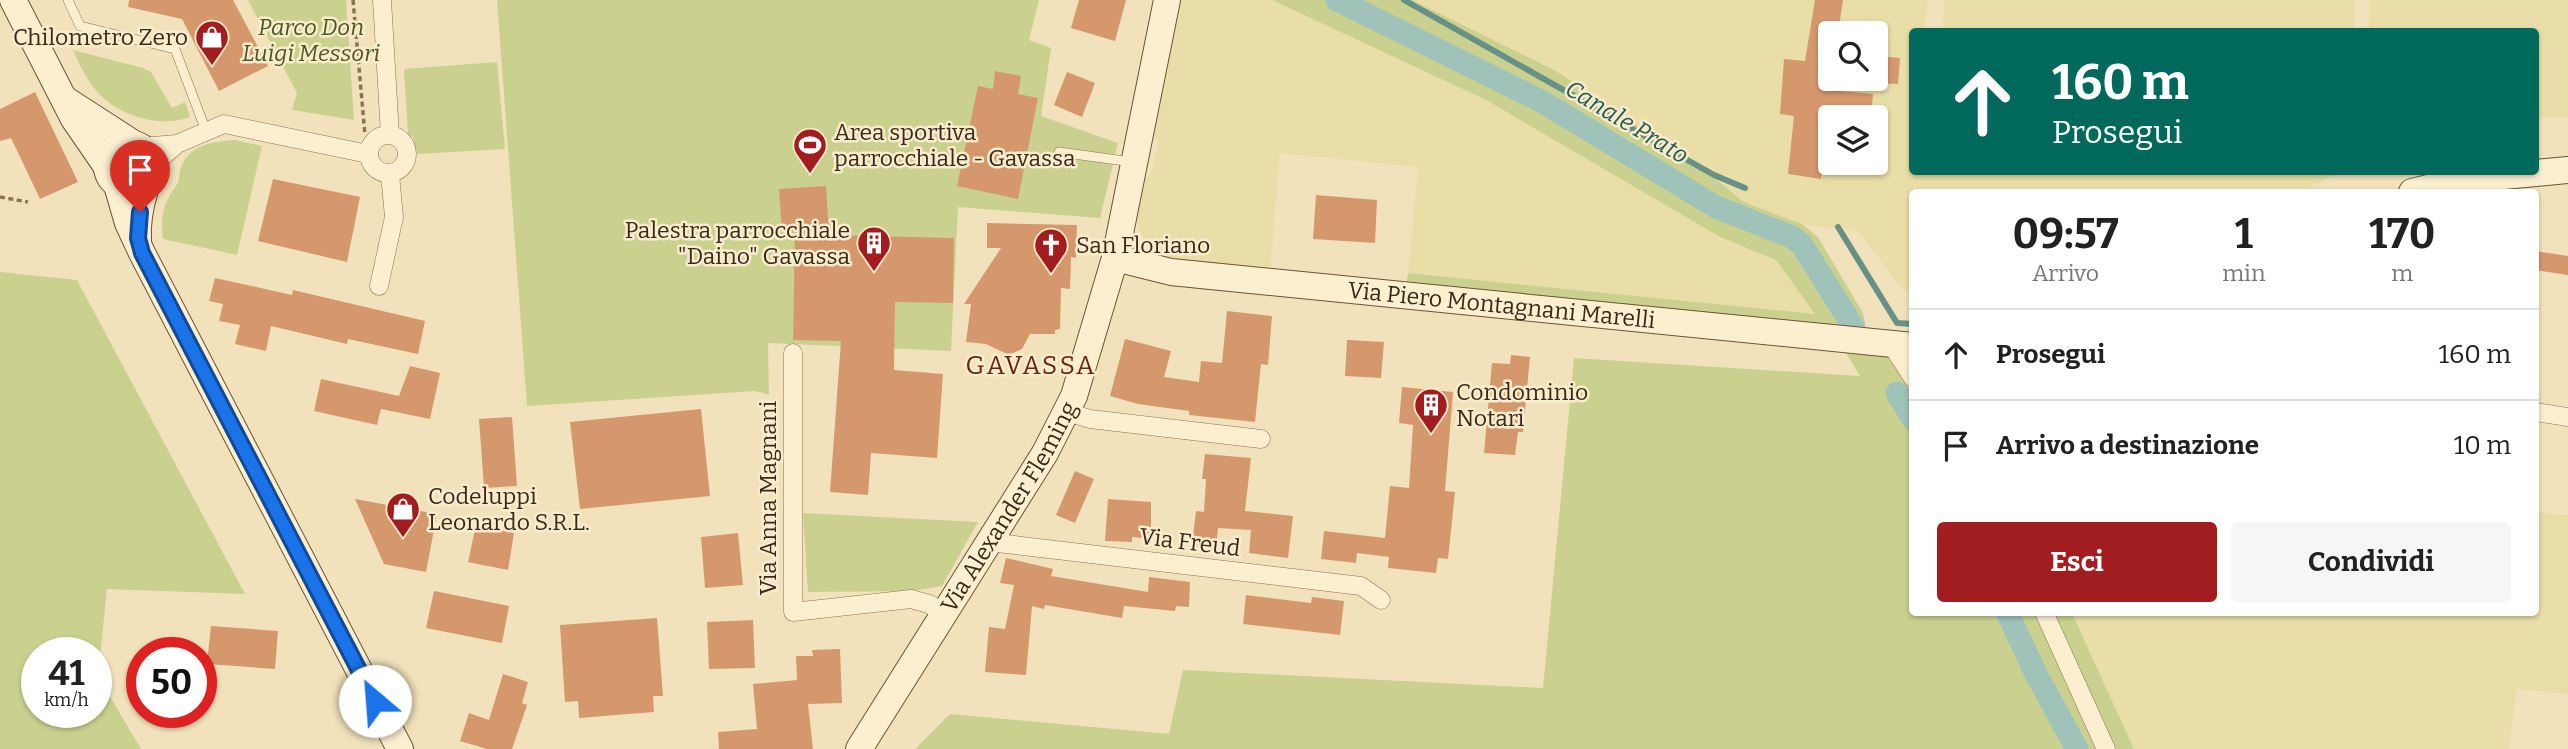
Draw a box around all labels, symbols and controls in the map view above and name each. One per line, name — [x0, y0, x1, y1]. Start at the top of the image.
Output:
park label: Parco Don Luigi Messori — [242, 13, 381, 67]
shop icon: Chilometro Zero — [193, 18, 231, 67]
map controls — [1818, 21, 1888, 175]
button: search — [1818, 21, 1888, 91]
place label: Chilometro Zero — [13, 23, 188, 51]
text: 160 m — [2052, 53, 2189, 112]
icon: ahead — [1937, 56, 2028, 147]
water label: Canale Prato — [1560, 74, 1694, 170]
button: layers — [1818, 105, 1888, 175]
text: Prosegui — [2052, 113, 2183, 151]
place label: Area sportiva parrocchiale - Gavassa — [834, 118, 1076, 172]
sports icon: Area sportiva parrocchiale - Gavassa — [791, 126, 829, 175]
pin — [110, 140, 170, 212]
icon: arrive — [121, 151, 159, 189]
text: 09:57 — [2013, 209, 2119, 259]
text: 1 — [2235, 209, 2253, 259]
text: 170 — [2369, 209, 2435, 259]
place label: Palestra parrocchiale "Daino" Gavassa — [625, 216, 850, 270]
building icon: Palestra parrocchiale "Daino" Gavassa — [855, 224, 893, 273]
church icon: San Floriano — [1032, 226, 1070, 275]
place label: San Floriano — [1076, 231, 1210, 259]
text: Arrivo — [2032, 259, 2099, 287]
text: min — [2222, 259, 2266, 287]
text: m — [2391, 259, 2413, 287]
street label: Via Piero Montagnani Marelli — [1347, 276, 1657, 334]
icon: ahead — [1937, 336, 1975, 374]
text: Prosegui — [1996, 339, 2105, 370]
text: 160 m — [2439, 339, 2511, 370]
district label: GAVASSA — [965, 350, 1097, 381]
place label: Condominio Notari — [1456, 378, 1588, 432]
building icon: Condominio Notari — [1412, 386, 1450, 435]
street label: Via Alexander Fleming — [935, 396, 1083, 617]
street label: Via Anna Magnani — [754, 401, 782, 595]
icon: arrive — [1937, 427, 1975, 465]
text: Arrivo a destinazione — [1996, 430, 2259, 461]
text: 10 m — [2454, 430, 2511, 461]
place label: Codeluppi Leonardo S.R.L. — [428, 482, 590, 536]
shop icon: Codeluppi Leonardo S.R.L. — [384, 490, 422, 539]
street label: Via Freud — [1138, 522, 1242, 562]
button: Esci — [1937, 522, 2217, 602]
button: Condividi — [2231, 522, 2511, 602]
speed limit sign: 50 — [126, 637, 217, 728]
text: 41 — [48, 652, 85, 694]
position arrow — [338, 664, 412, 738]
text: km/h — [44, 689, 89, 711]

